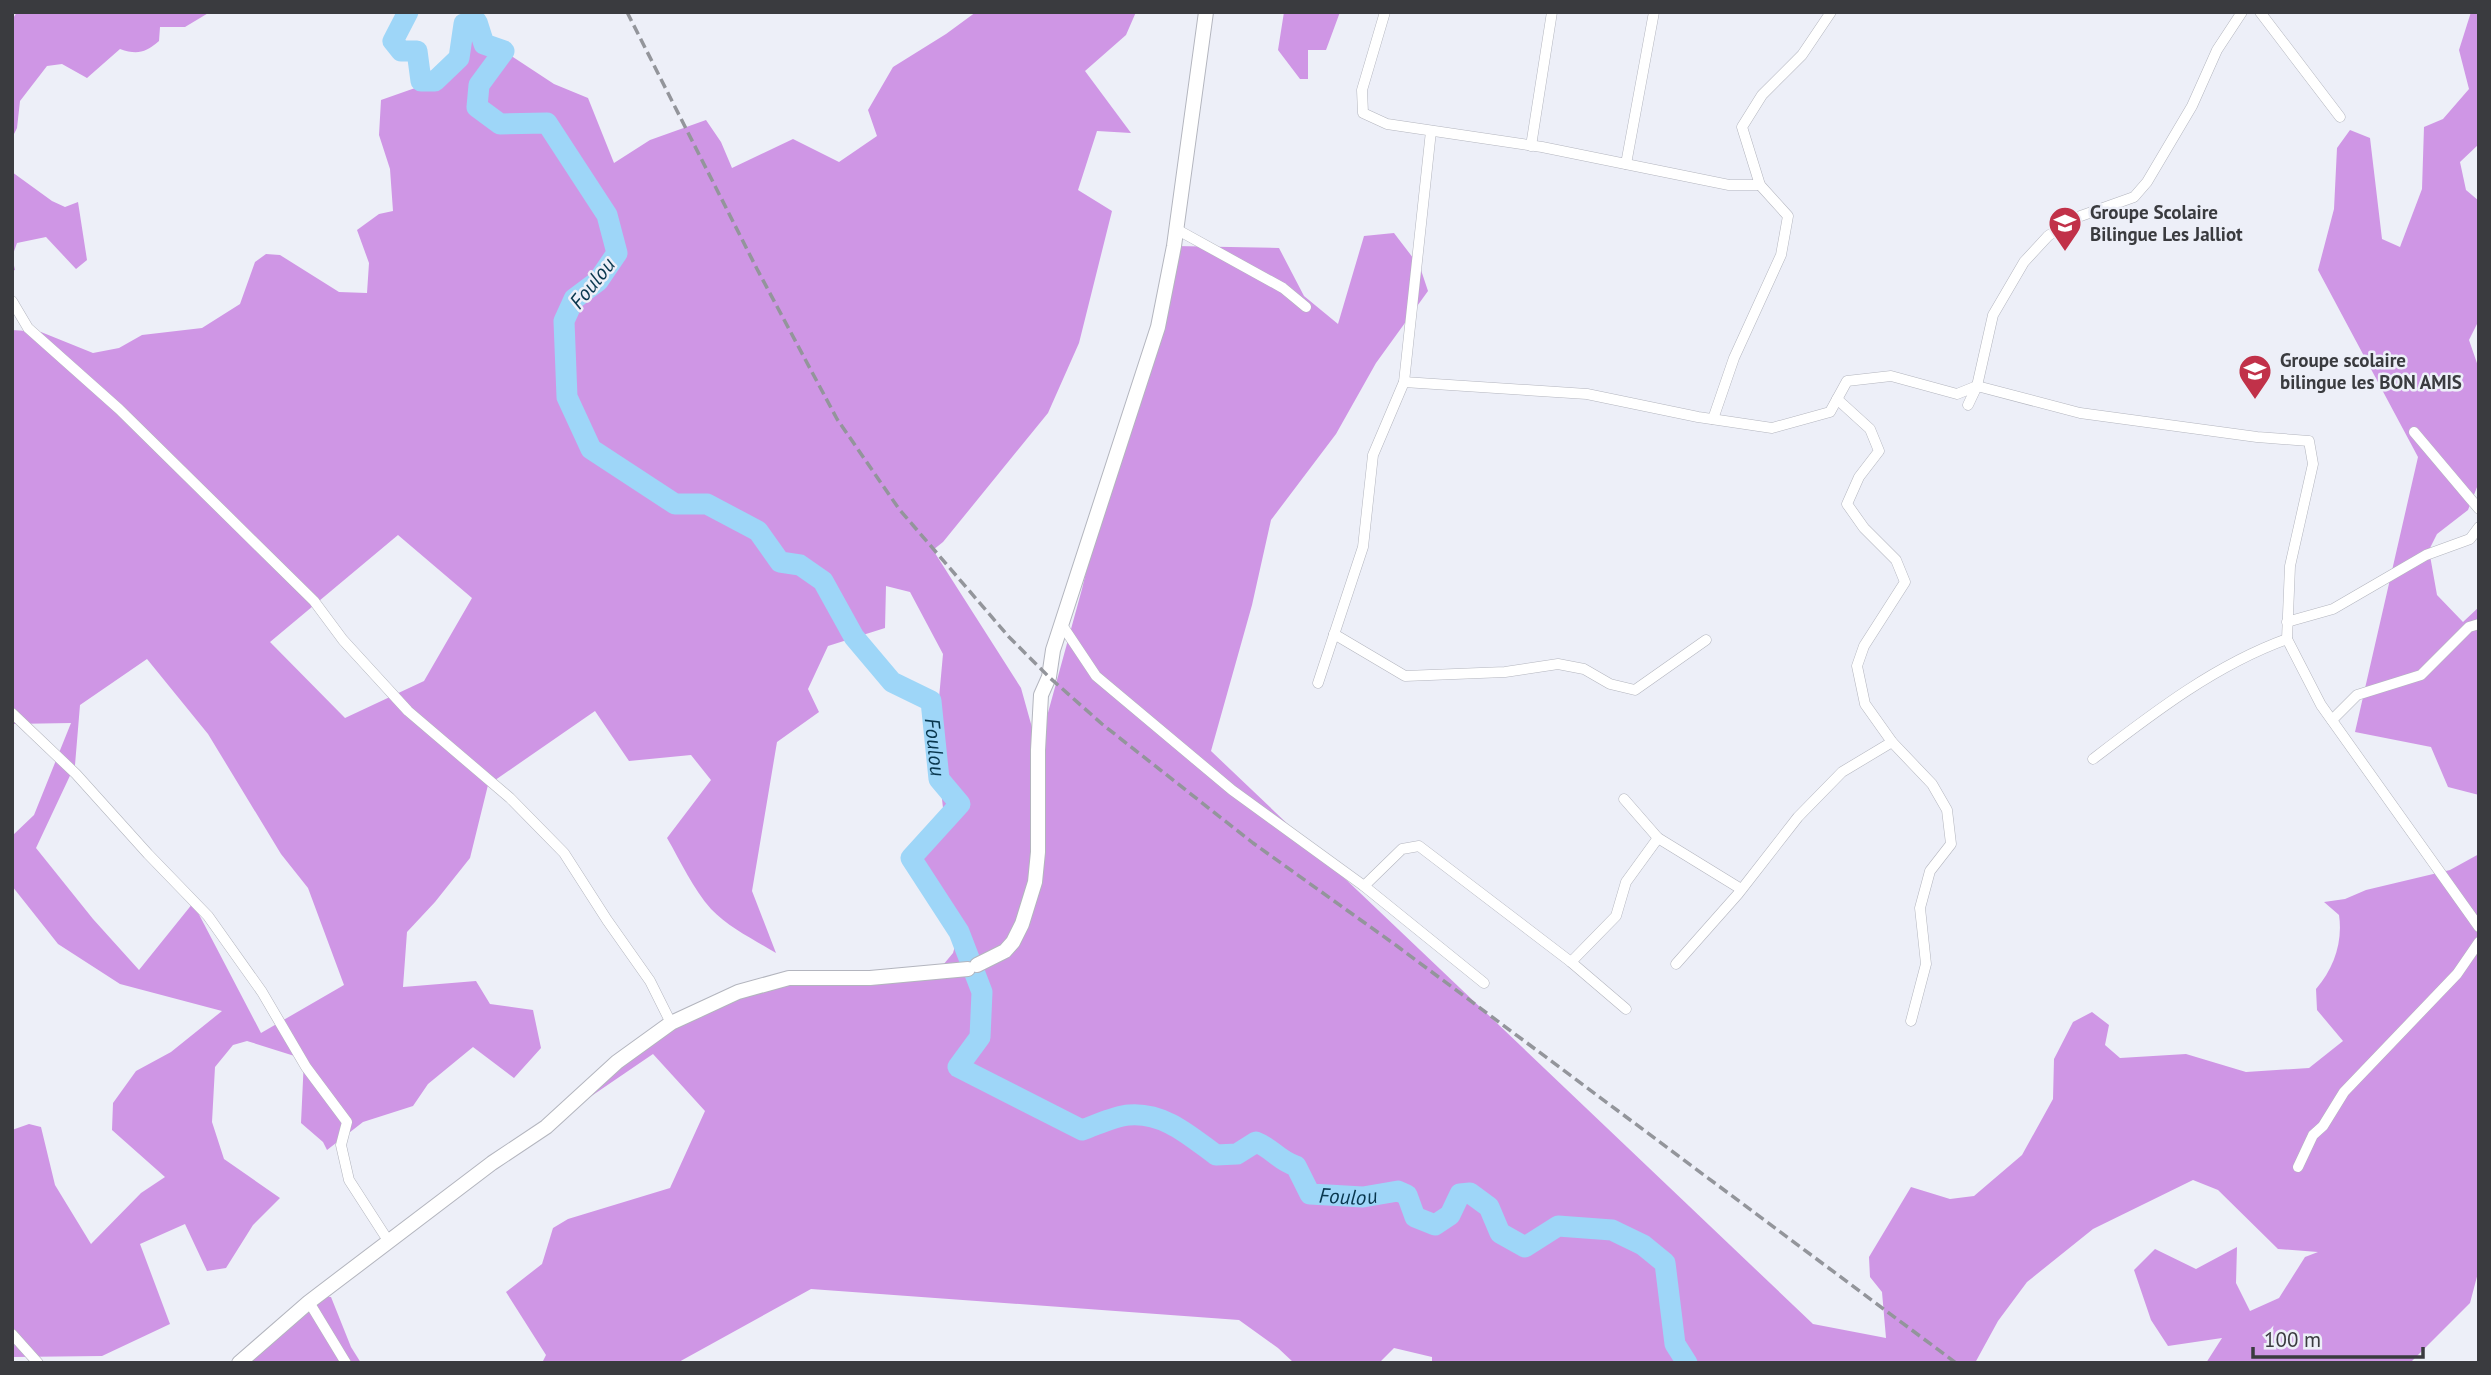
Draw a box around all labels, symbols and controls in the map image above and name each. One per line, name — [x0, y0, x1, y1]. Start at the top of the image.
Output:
place label: Groupe Scolaire Bilingue Les Jalliot — [2090, 200, 2243, 246]
school or university icon: Groupe Scolaire Bilingue Les Jalliot — [2046, 204, 2084, 253]
water label: Foulou — [563, 252, 621, 314]
place label: Groupe scolaire bilingue les BON AMIS — [2280, 348, 2462, 394]
school or university icon: Groupe scolaire bilingue les BON AMIS — [2236, 352, 2274, 401]
water label: Foulou — [919, 717, 952, 778]
water label: Foulou — [1318, 1181, 1380, 1211]
scale bar — [2253, 1316, 2423, 1360]
text: 100 m — [2264, 1326, 2321, 1353]

